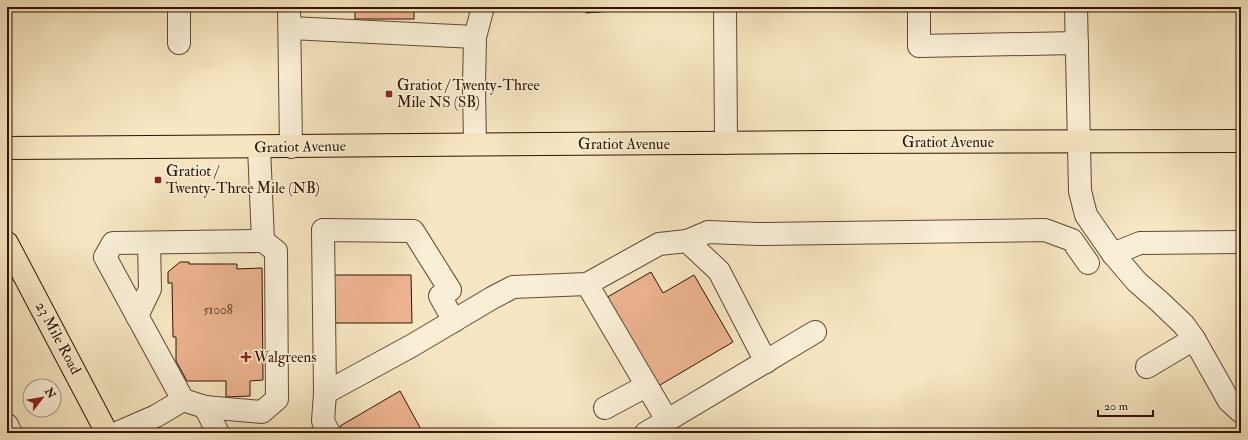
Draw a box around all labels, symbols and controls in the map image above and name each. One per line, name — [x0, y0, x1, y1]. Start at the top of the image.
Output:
place label: Gratiot / Twenty-Three Mile NS (SB) — [397, 76, 540, 112]
marker: Gratiot / Twenty-Three Mile NS (SB) — [384, 89, 394, 99]
street label: Gratiot Avenue — [902, 133, 994, 152]
street label: Gratiot Avenue — [578, 135, 670, 154]
street label: Gratiot Avenue — [254, 137, 346, 157]
place label: Gratiot / Twenty-Three Mile (NB) — [166, 162, 320, 198]
marker: Gratiot / Twenty-Three Mile (NB) — [153, 175, 163, 185]
street label: 23 Mile Road — [31, 298, 85, 378]
house number: 51008 — [203, 302, 233, 318]
place label: Walgreens — [253, 348, 316, 367]
marker: Walgreens — [241, 352, 251, 362]
north arrow — [22, 378, 62, 418]
text: N — [42, 385, 59, 402]
scale bar — [1098, 392, 1153, 418]
text: 20 m — [1104, 399, 1129, 414]

